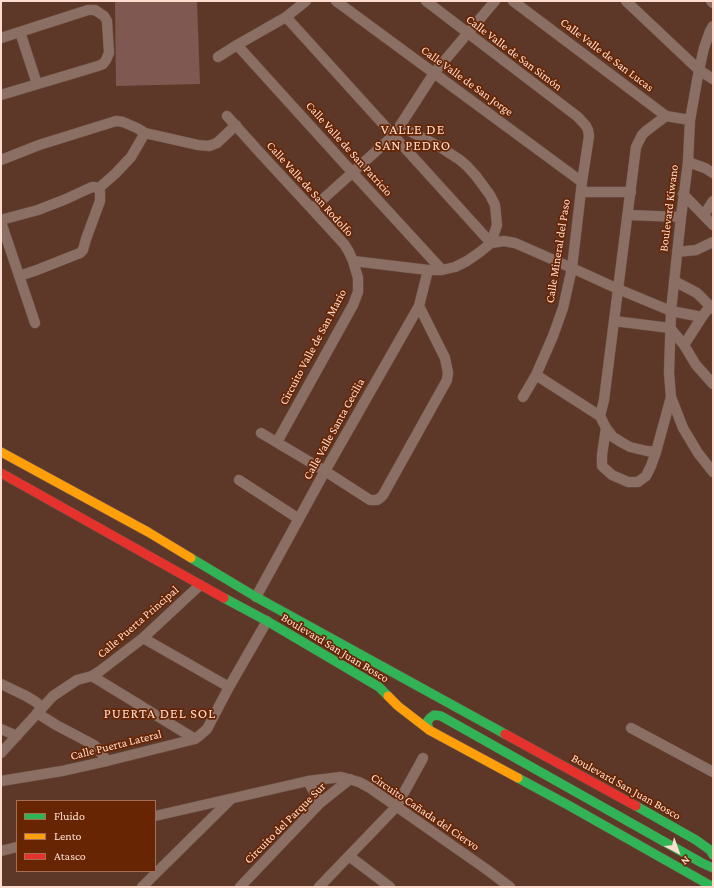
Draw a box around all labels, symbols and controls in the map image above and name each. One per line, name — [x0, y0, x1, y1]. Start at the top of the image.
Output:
street label: Calle Valle de San Simón — [463, 12, 565, 94]
street label: Calle Valle de San Lucas — [557, 15, 657, 95]
street label: Calle Valle de San Jorge — [418, 43, 516, 119]
street label: Calle Valle de San Patricio — [303, 99, 395, 199]
district label: VALLE DE SAN PEDRO — [375, 122, 451, 154]
street label: Calle Valle de San Rodolfo — [263, 138, 357, 240]
street label: Boulevard Kiwano — [657, 164, 681, 252]
street label: Calle Mineral del Paso — [543, 198, 573, 304]
street label: Circuito Valle de San Mario — [276, 287, 350, 407]
street label: Calle Valle Santa Cecilia — [300, 376, 368, 482]
street label: Calle Puerta Principal — [94, 583, 182, 661]
street label: Boulevard San Juan Bosco — [279, 610, 391, 686]
district label: PUERTA DEL SOL — [104, 706, 216, 722]
street label: Calle Puerta Lateral — [69, 727, 163, 763]
street label: Boulevard San Juan Bosco — [569, 751, 683, 823]
street label: Circuito Cañada del Ciervo — [368, 770, 482, 854]
street label: Circuito del Parque Sur — [241, 779, 329, 867]
legend — [16, 800, 156, 872]
text: Fluido — [54, 809, 85, 823]
text: Lento — [54, 829, 82, 843]
north arrow — [658, 832, 698, 872]
text: Atasco — [54, 849, 86, 863]
text: N — [679, 854, 693, 868]

